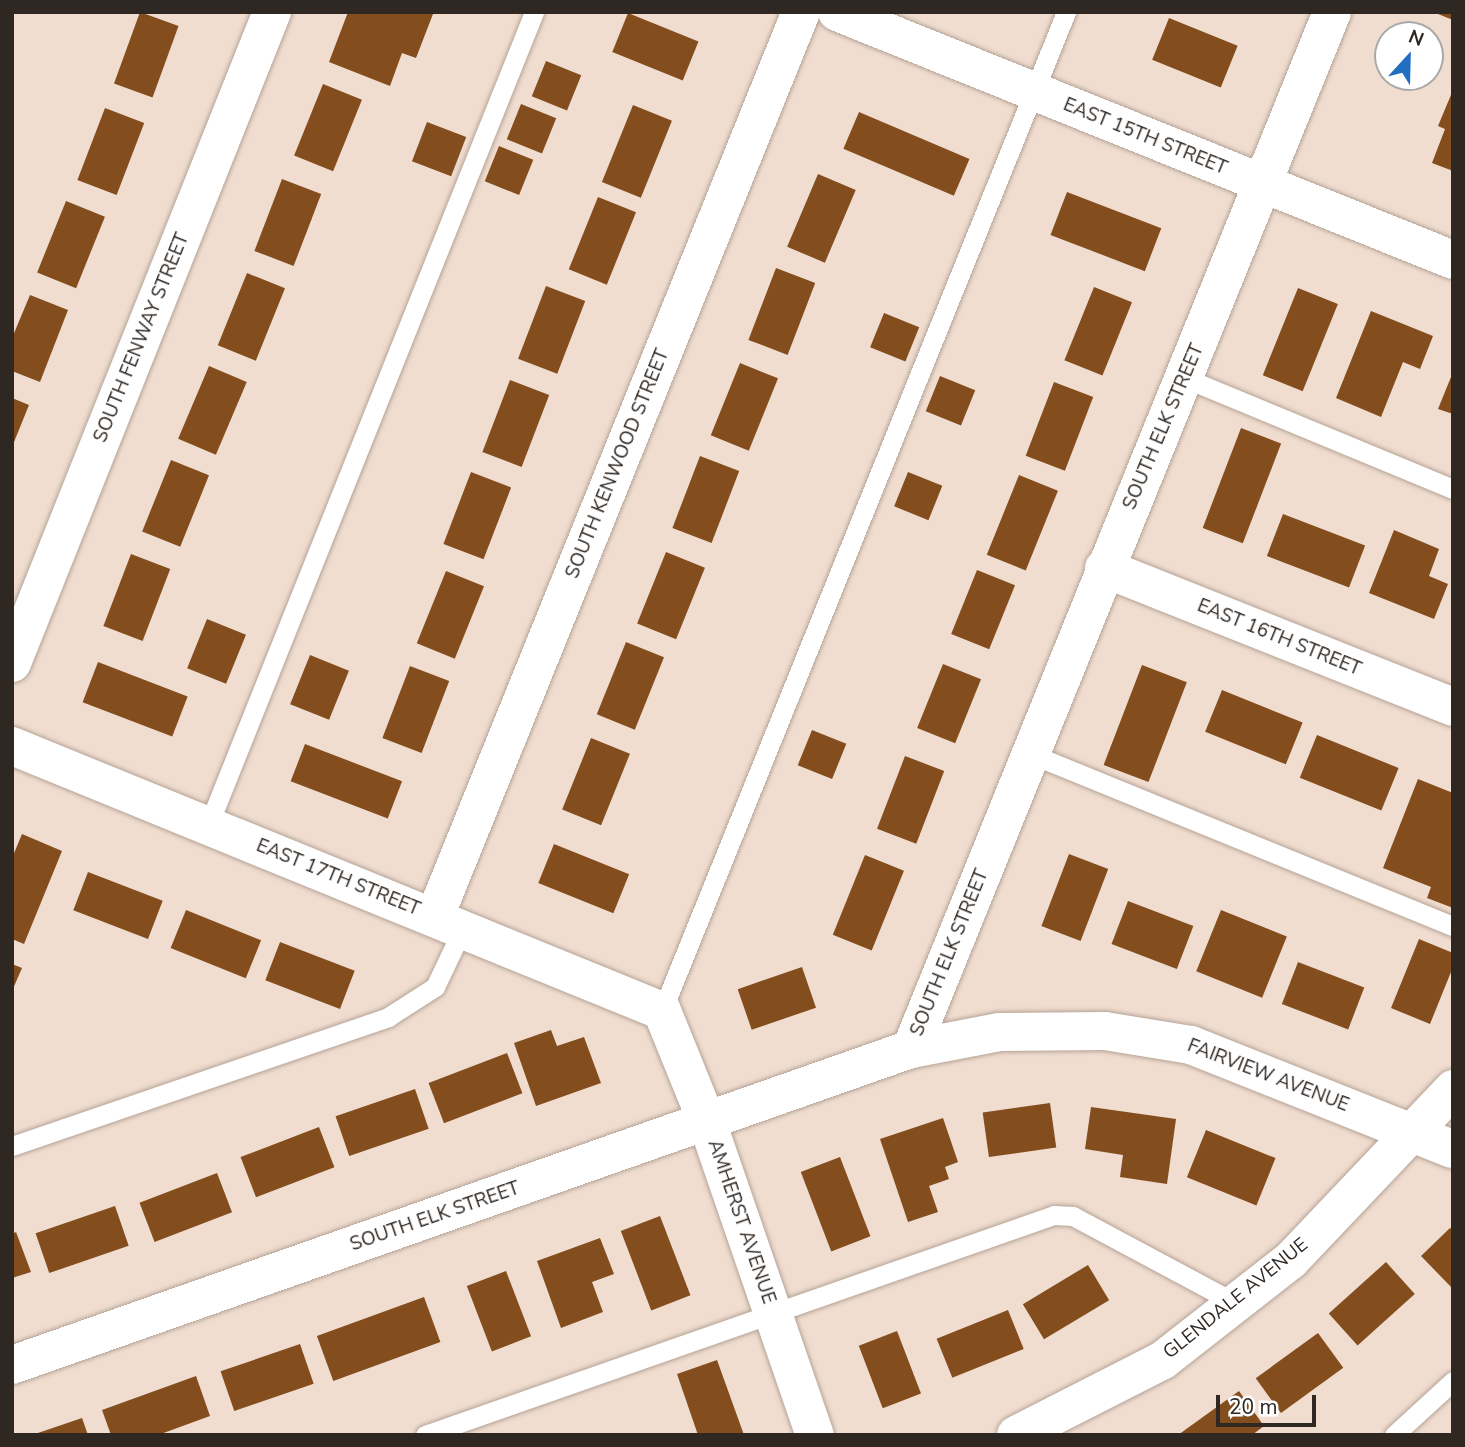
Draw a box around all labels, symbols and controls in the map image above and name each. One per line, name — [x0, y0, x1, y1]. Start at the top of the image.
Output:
north arrow — [1374, 21, 1444, 91]
text: N — [1405, 24, 1428, 53]
street label: EAST 15TH STREET — [1060, 94, 1230, 180]
street label: SOUTH FENWAY STREET — [89, 230, 195, 446]
street label: SOUTH ELK STREET — [1119, 341, 1209, 513]
street label: SOUTH KENWOOD STREET — [561, 346, 675, 582]
street label: EAST 16TH STREET — [1194, 595, 1364, 681]
street label: EAST 17TH STREET — [253, 835, 423, 921]
street label: SOUTH ELK STREET — [906, 866, 994, 1040]
street label: FAIRVIEW AVENUE — [1184, 1035, 1352, 1117]
street label: AMHERST AVENUE — [702, 1137, 780, 1307]
street label: SOUTH ELK STREET — [347, 1177, 523, 1257]
street label: GLENDALE AVENUE — [1159, 1234, 1313, 1364]
scale bar — [1220, 1380, 1320, 1424]
text: 20 m — [1229, 1393, 1278, 1421]

